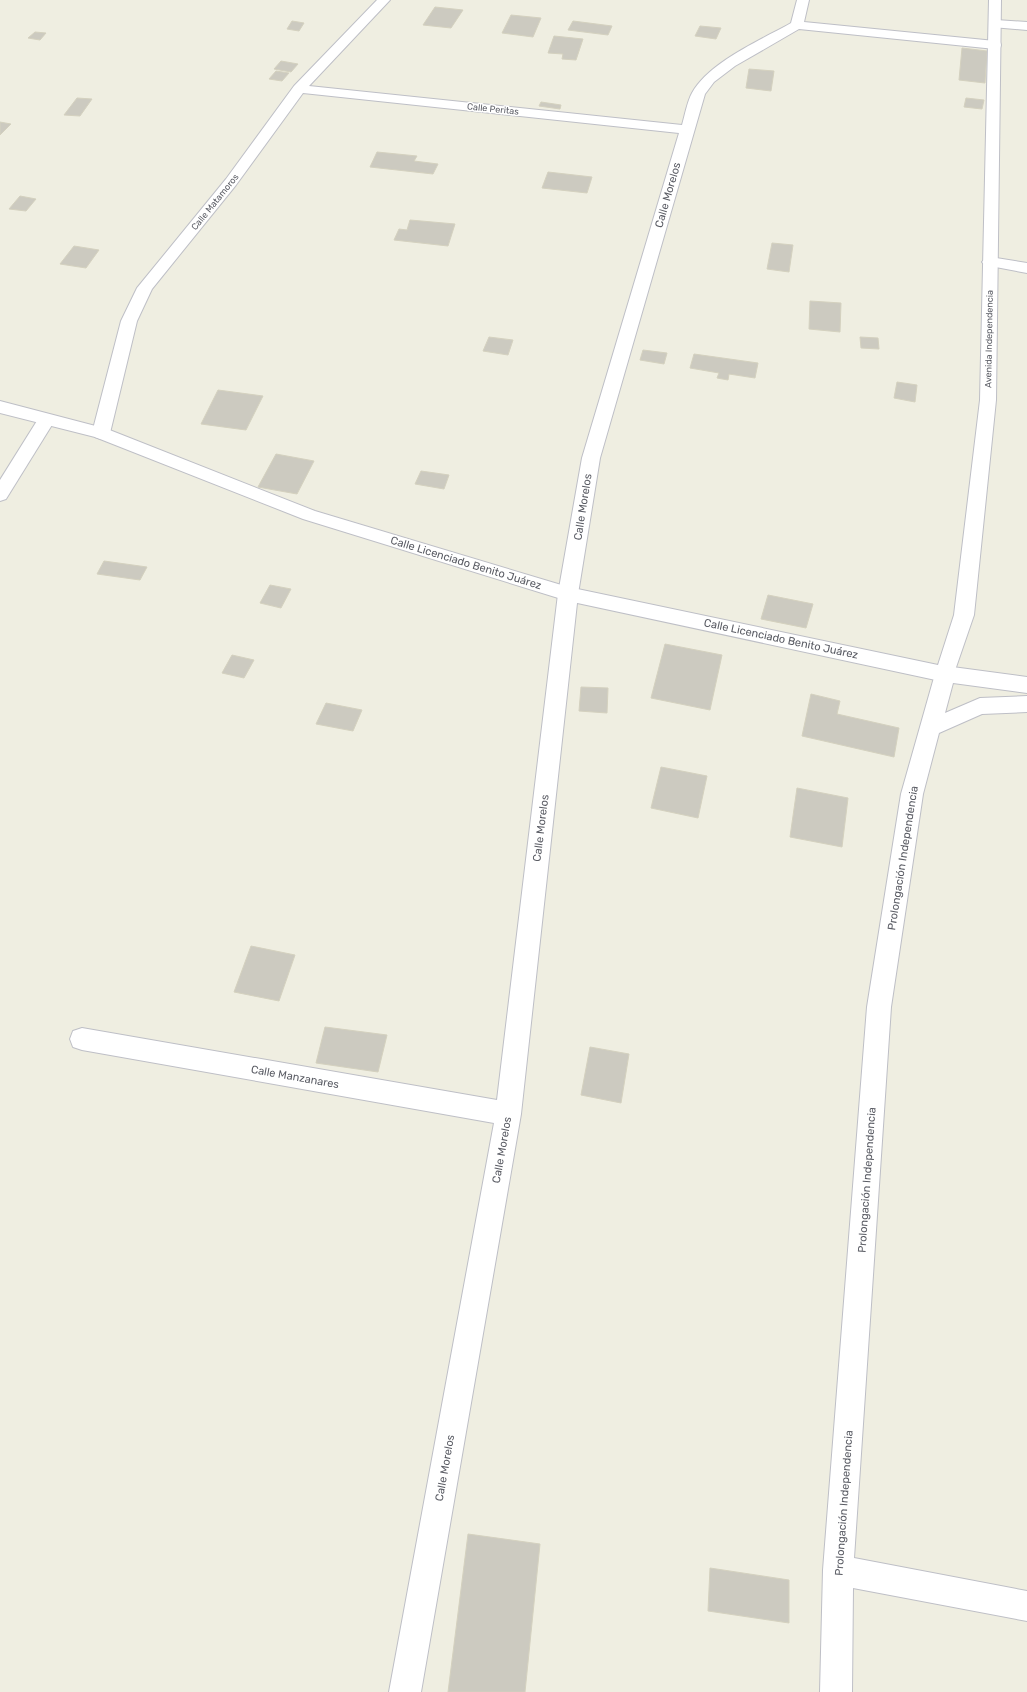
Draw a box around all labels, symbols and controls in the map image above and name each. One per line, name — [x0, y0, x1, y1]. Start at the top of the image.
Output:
street label: Calle Peritas — [467, 101, 520, 117]
street label: Calle Morelos — [652, 160, 684, 229]
street label: Calle Matamoros — [189, 172, 241, 232]
street label: Avenida Independencia — [983, 290, 995, 388]
street label: Calle Morelos — [571, 472, 595, 541]
street label: Calle Licenciado Benito Juárez — [389, 534, 543, 592]
street label: Calle Licenciado Benito Juárez — [703, 616, 860, 662]
street label: Prolongación Independencia — [885, 785, 921, 931]
street label: Calle Morelos — [530, 793, 552, 862]
street label: Calle Manzanares — [250, 1063, 340, 1091]
street label: Prolongación Independencia — [855, 1107, 879, 1253]
street label: Calle Morelos — [490, 1115, 514, 1184]
street label: Prolongación Independencia — [832, 1430, 856, 1576]
street label: Calle Morelos — [433, 1433, 457, 1502]

